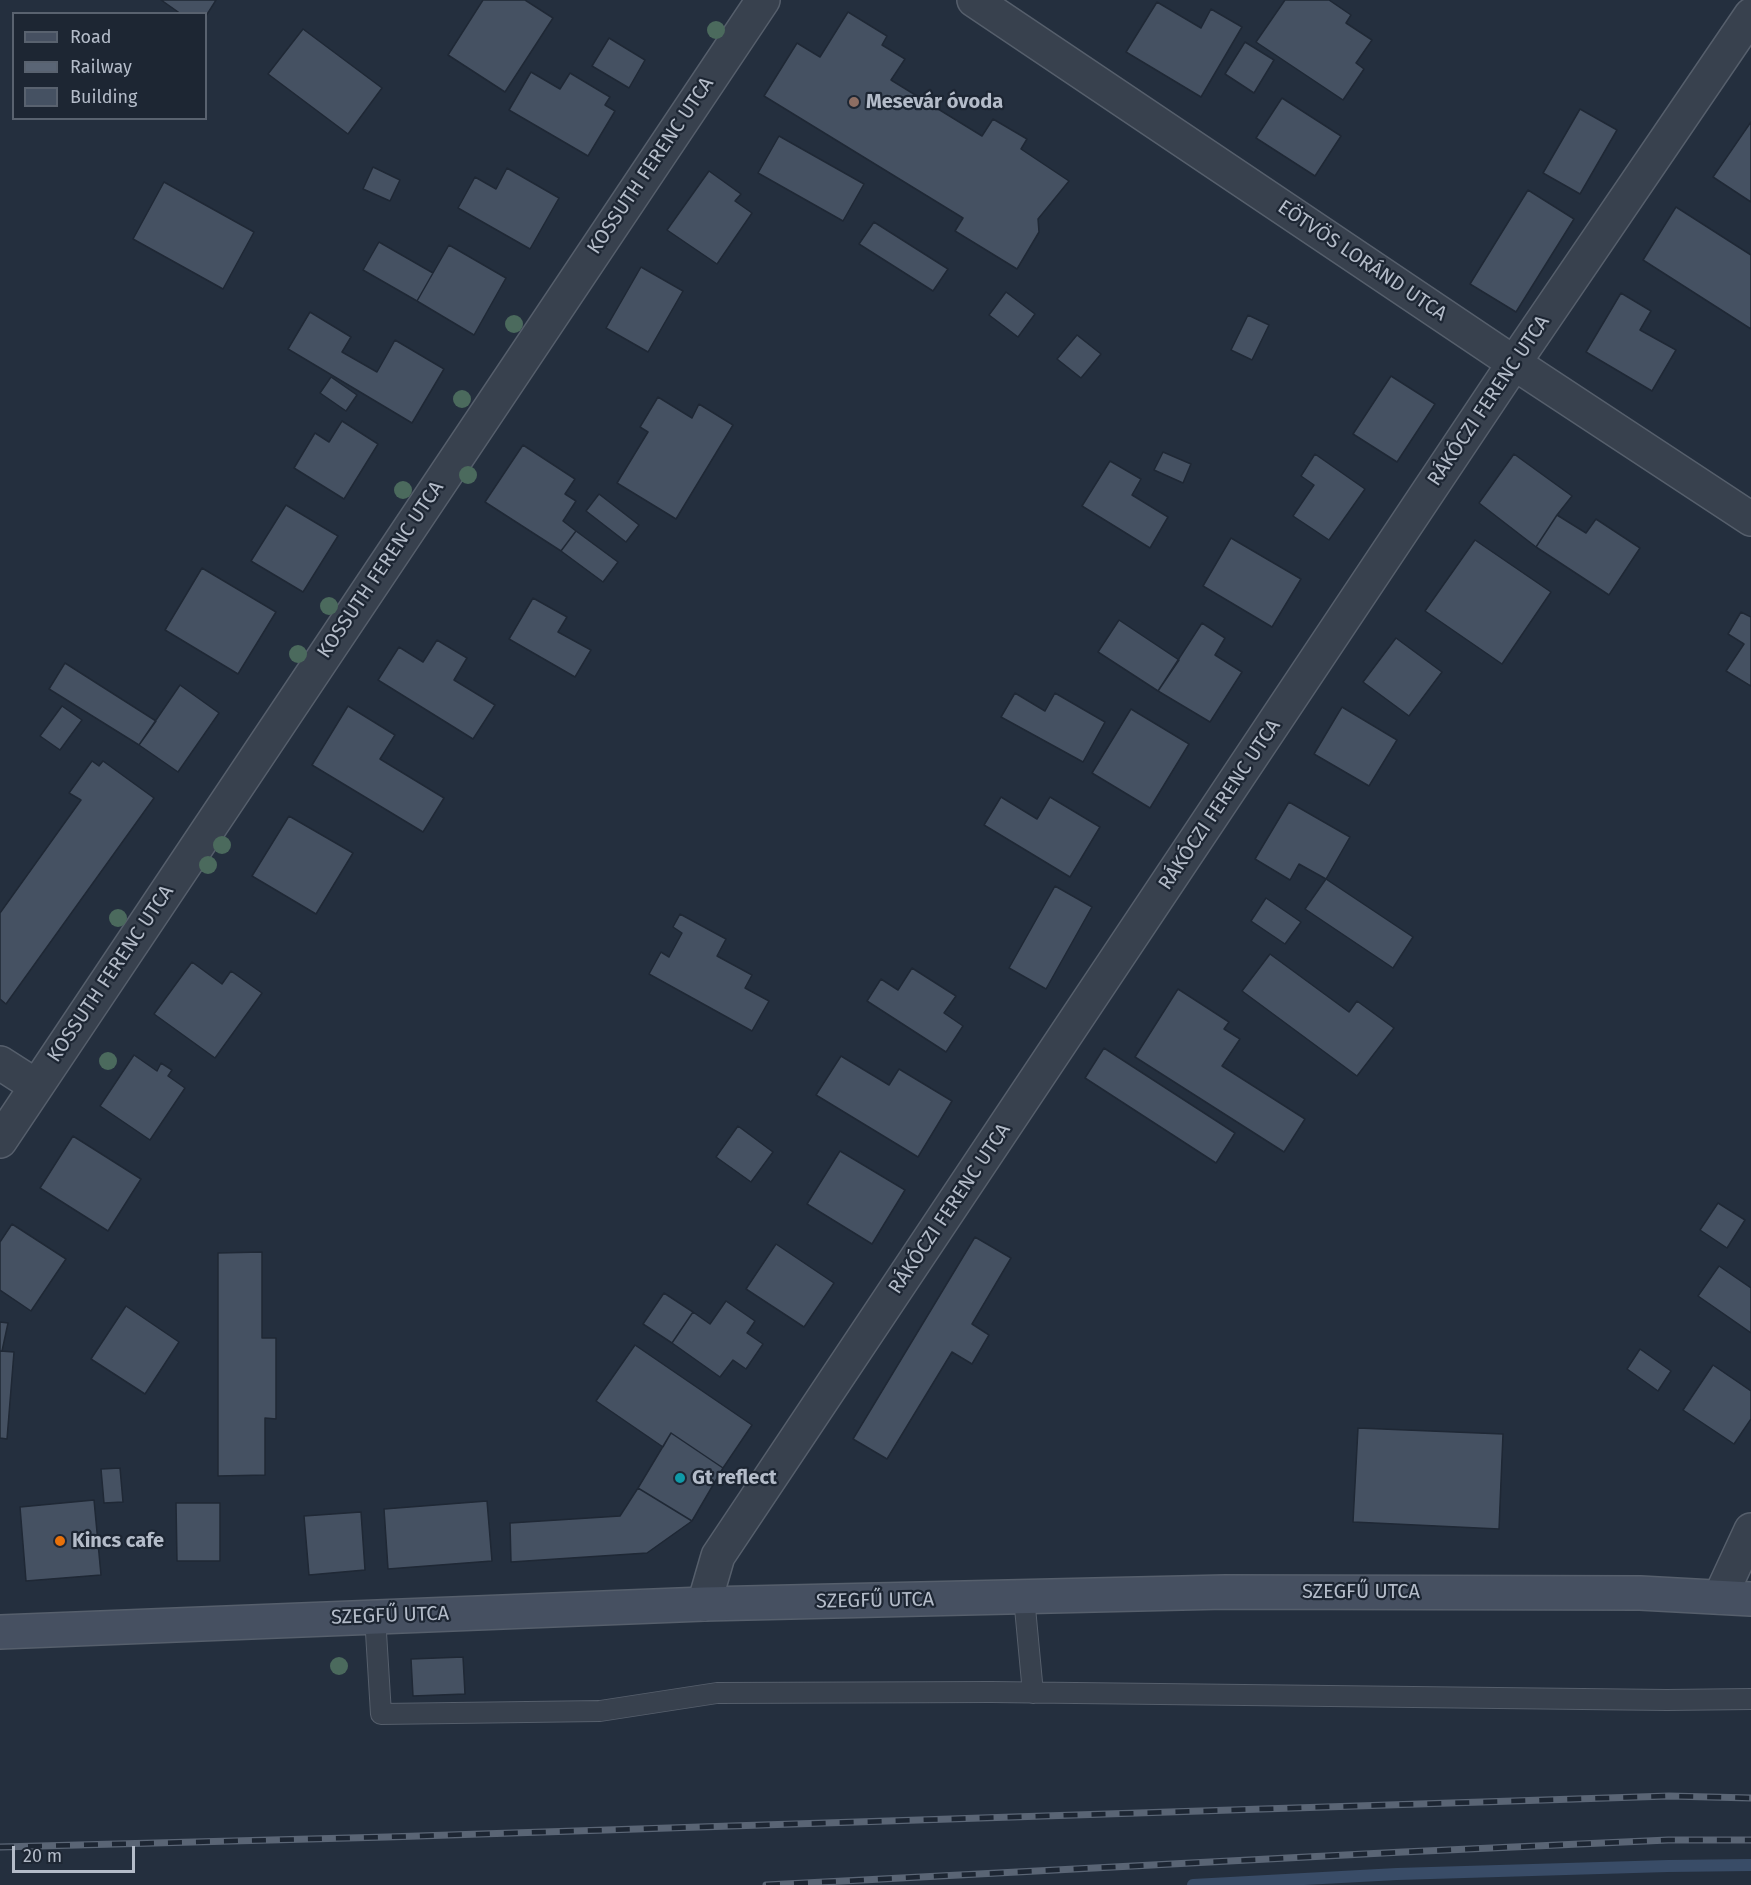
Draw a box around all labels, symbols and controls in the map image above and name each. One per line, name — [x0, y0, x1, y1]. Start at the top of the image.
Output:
legend — [12, 12, 207, 120]
text: Road — [70, 26, 112, 48]
text: Railway — [70, 56, 132, 78]
street label: KOSSUTH FERENC UTCA — [583, 73, 719, 259]
text: Building — [70, 86, 137, 108]
place label: Mesevár óvoda — [866, 90, 1003, 114]
marker: Mesevár óvoda — [847, 95, 861, 109]
street label: EÖTVÖS LORÁND UTCA — [1273, 195, 1451, 327]
street label: RÁKÓCZI FERENC UTCA — [1423, 311, 1555, 491]
street label: KOSSUTH FERENC UTCA — [313, 477, 449, 663]
street label: RÁKÓCZI FERENC UTCA — [1154, 715, 1286, 895]
street label: KOSSUTH FERENC UTCA — [43, 881, 179, 1067]
street label: RÁKÓCZI FERENC UTCA — [884, 1119, 1016, 1299]
place label: Gt reflect — [692, 1466, 777, 1490]
marker: Gt reflect — [673, 1471, 687, 1485]
place label: Kincs cafe — [72, 1529, 164, 1553]
marker: Kincs cafe — [53, 1534, 67, 1548]
street label: SZEGFŰ UTCA — [1302, 1580, 1420, 1604]
street label: SZEGFŰ UTCA — [816, 1588, 934, 1614]
street label: SZEGFŰ UTCA — [331, 1602, 449, 1630]
scale bar — [15, 1834, 138, 1872]
text: 20 m — [23, 1845, 62, 1867]

